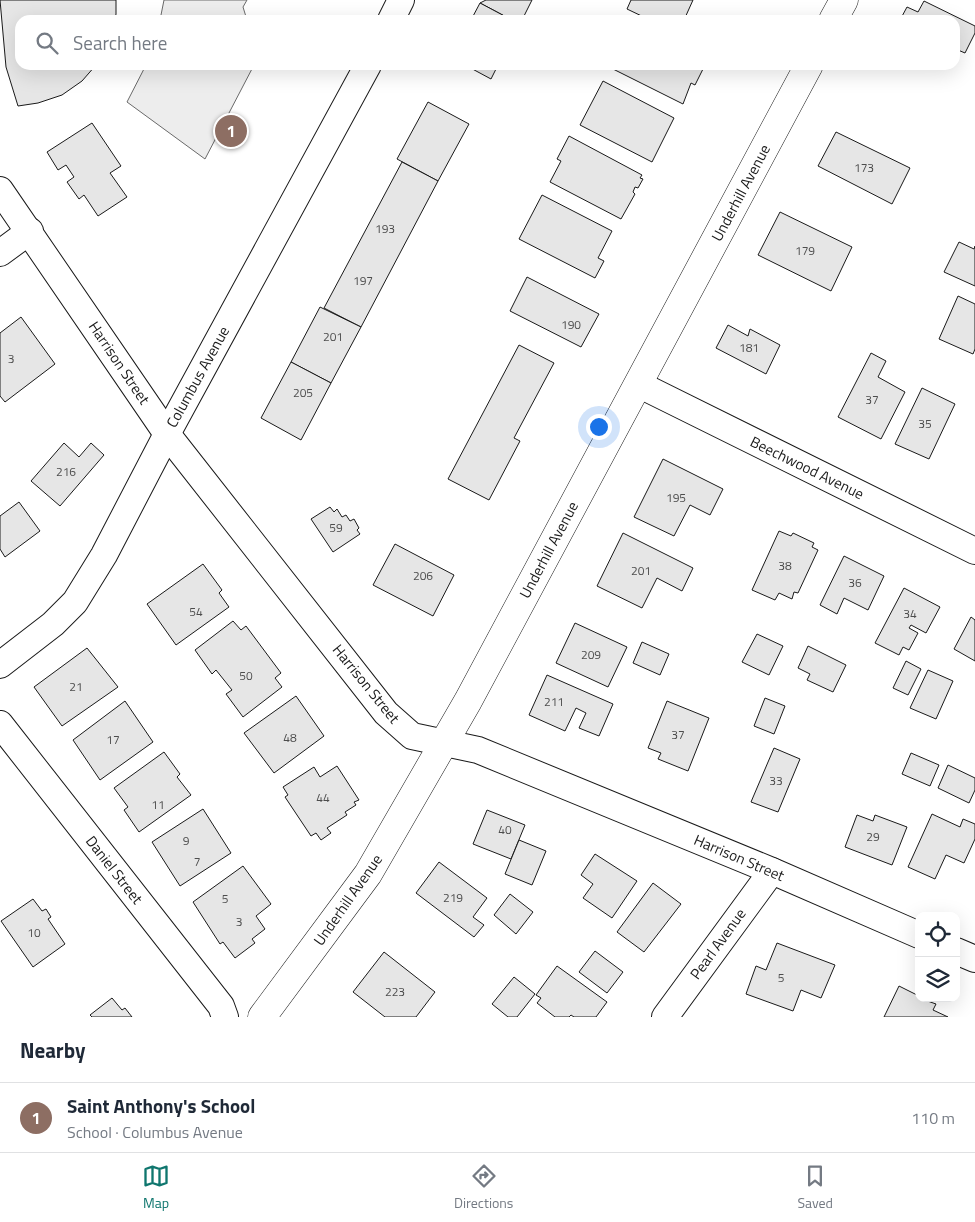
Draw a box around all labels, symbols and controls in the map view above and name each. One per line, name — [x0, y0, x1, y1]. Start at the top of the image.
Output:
search box — [15, 15, 960, 70]
text: Search here — [73, 28, 167, 57]
icon: search — [33, 29, 61, 57]
pin: 1 — [215, 112, 247, 150]
street label: Underhill Avenue — [705, 140, 776, 245]
house number: 173 — [854, 158, 874, 177]
house number: 193 — [375, 219, 395, 238]
house number: 179 — [795, 241, 815, 260]
house number: 197 — [353, 271, 373, 290]
house number: 190 — [561, 315, 581, 334]
street label: Harrison Street — [83, 316, 156, 410]
street label: Columbus Avenue — [160, 322, 235, 432]
house number: 201 — [323, 327, 343, 346]
house number: 181 — [739, 338, 759, 357]
house number: 3 — [8, 349, 14, 368]
house number: 205 — [293, 383, 313, 402]
house number: 37 — [865, 390, 879, 409]
your location — [586, 414, 612, 440]
house number: 35 — [918, 414, 932, 433]
street label: Beechwood Avenue — [746, 430, 868, 505]
house number: 216 — [56, 462, 76, 481]
house number: 195 — [666, 488, 686, 507]
street label: Underhill Avenue — [513, 497, 584, 602]
house number: 59 — [329, 518, 343, 537]
house number: 38 — [778, 556, 792, 575]
house number: 201 — [631, 561, 651, 580]
house number: 206 — [413, 566, 433, 585]
house number: 36 — [848, 573, 862, 592]
house number: 54 — [189, 602, 203, 621]
house number: 34 — [903, 604, 917, 623]
street label: Harrison Street — [327, 639, 406, 729]
house number: 209 — [581, 645, 601, 664]
house number: 50 — [239, 666, 253, 685]
house number: 21 — [69, 677, 83, 696]
house number: 211 — [544, 692, 564, 711]
house number: 37 — [671, 725, 685, 744]
house number: 48 — [283, 728, 297, 747]
house number: 17 — [106, 730, 120, 749]
house number: 33 — [769, 771, 783, 790]
house number: 44 — [316, 788, 330, 807]
house number: 11 — [151, 795, 165, 814]
house number: 40 — [498, 820, 512, 839]
house number: 29 — [866, 827, 880, 846]
street label: Harrison Street — [690, 828, 789, 887]
street label: Daniel Street — [80, 830, 149, 909]
house number: 9 — [183, 831, 190, 850]
street label: Underhill Avenue — [308, 849, 388, 950]
house number: 7 — [194, 852, 200, 871]
house number: 219 — [443, 888, 463, 907]
house number: 5 — [222, 889, 229, 908]
street label: Pearl Avenue — [684, 903, 751, 984]
house number: 3 — [236, 912, 242, 931]
map controls — [915, 912, 960, 1002]
button: locate — [915, 912, 960, 957]
house number: 10 — [27, 923, 41, 942]
button: layers — [915, 957, 960, 1002]
house number: 5 — [778, 968, 785, 987]
house number: 223 — [385, 982, 405, 1001]
text: Nearby — [20, 1034, 85, 1066]
text: Saint Anthony's School — [67, 1091, 255, 1120]
text: 1 — [32, 1106, 40, 1130]
text: 110 m — [911, 1106, 955, 1130]
text: School · Columbus Avenue — [67, 1120, 243, 1144]
tab: Map — [142, 1162, 170, 1213]
tab: Directions — [454, 1162, 513, 1213]
tab: Saved — [797, 1162, 833, 1213]

